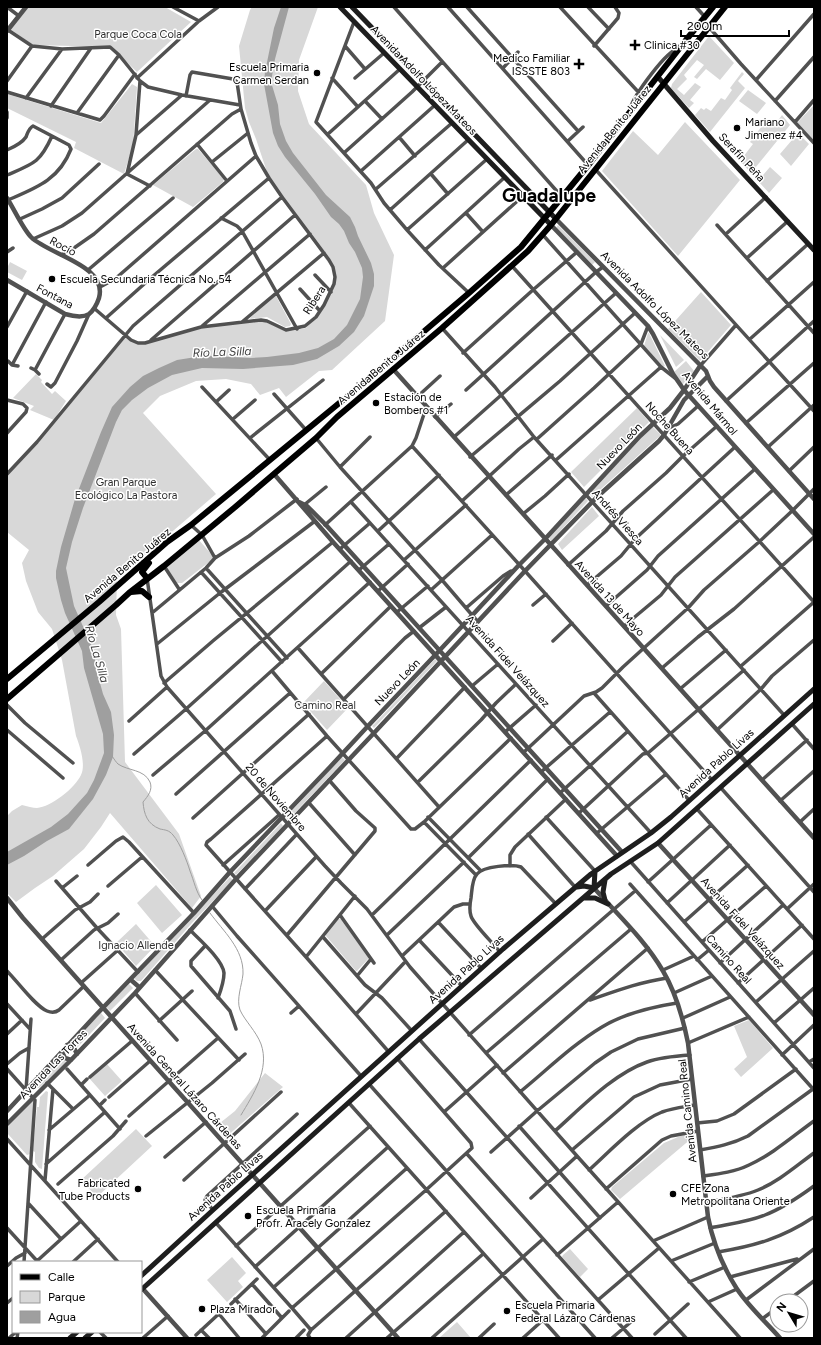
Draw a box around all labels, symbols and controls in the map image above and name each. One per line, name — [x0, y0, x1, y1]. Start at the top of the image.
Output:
scale bar — [681, 12, 789, 38]
text: 200 m — [687, 19, 722, 33]
street label: Avenida Adolfo López Mateos — [368, 23, 480, 138]
park label: Parque Coca Cola — [94, 28, 182, 41]
marker: Clinica #30 — [629, 39, 641, 51]
place label: Clinica #30 — [644, 39, 700, 52]
place label: Medico Familiar ISSSTE 803 — [493, 52, 570, 78]
marker: Medico Familiar ISSSTE 803 — [573, 58, 585, 70]
place label: Escuela Primaria Carmen Serdan — [229, 61, 309, 87]
marker: Escuela Primaria Carmen Serdan — [312, 68, 322, 78]
street label: Avenida Benito Juárez — [575, 83, 654, 176]
place label: Mariano Jimenez #4 — [745, 116, 803, 142]
marker: Mariano Jimenez #4 — [732, 123, 742, 133]
street label: Serafín Peña — [716, 130, 767, 184]
district label: Guadalupe — [502, 184, 596, 207]
street label: Rocío — [47, 234, 78, 259]
street label: Avenida Adolfo López Mateos — [598, 249, 711, 362]
place label: Escuela Secundaria Técnica No. 54 — [60, 273, 232, 286]
marker: Escuela Secundaria Técnica No. 54 — [47, 274, 57, 284]
street label: Fontana — [34, 281, 75, 312]
street label: Ribera — [300, 284, 328, 317]
street label: Avenida Benito Juárez — [335, 327, 427, 408]
water label: Río La Silla — [192, 344, 252, 360]
street label: Avenida Mármol — [679, 369, 740, 438]
place label: Estación de Bomberos #1 — [384, 391, 448, 417]
marker: Estación de Bomberos #1 — [371, 398, 381, 408]
street label: Noche Buena — [643, 399, 697, 457]
street label: Nuevo León — [594, 420, 645, 472]
park label: Gran Parque Ecológico La Pastora — [75, 476, 177, 502]
street label: Andrés Viesca — [589, 487, 646, 548]
street label: Avenida Benito Juárez — [81, 525, 173, 606]
street label: Avenida 13 de Mayo — [572, 558, 647, 639]
street label: Avenida Fidel Velázquez — [463, 613, 552, 710]
water label: Río La Silla — [82, 624, 112, 684]
street label: Nuevo León — [372, 656, 423, 708]
park label: Camino Real — [294, 699, 356, 712]
street label: Avenida Pablo Livas — [676, 726, 757, 801]
street label: 20 de Noviembre — [243, 761, 309, 834]
street label: Avenida Fidel Velázquez — [698, 875, 787, 972]
street label: Avenida Pablo Livas — [426, 932, 507, 1007]
street label: Camino Real — [703, 932, 754, 987]
park label: Ignacio Allende — [98, 939, 174, 952]
street label: Avenida General Lázaro Cárdenas — [125, 1021, 245, 1152]
street label: Avenida Las Torres — [17, 1027, 90, 1102]
street label: Avenida Camino Real — [676, 1059, 699, 1163]
street label: Avenida Pablo Livas — [185, 1149, 266, 1224]
place label: Fabricated Tube Products — [59, 1177, 130, 1203]
place label: CFE Zona Metropolitana Oriente — [681, 1182, 790, 1208]
marker: Fabricated Tube Products — [133, 1184, 143, 1194]
marker: CFE Zona Metropolitana Oriente — [668, 1189, 678, 1199]
place label: Escuela Primaria Profr. Aracely Gonzalez — [256, 1204, 371, 1230]
marker: Escuela Primaria Profr. Aracely Gonzalez — [243, 1211, 253, 1221]
legend — [12, 1261, 142, 1333]
text: Calle — [48, 1270, 75, 1284]
text: Parque — [48, 1290, 86, 1304]
north arrow — [769, 1293, 809, 1333]
place label: Escuela Primaria Federal Lázaro Cárdenas — [515, 1299, 636, 1325]
text: N — [774, 1300, 789, 1315]
place label: Plaza Mirador — [210, 1303, 276, 1316]
marker: Plaza Mirador — [197, 1304, 207, 1314]
marker: Escuela Primaria Federal Lázaro Cárdenas — [502, 1306, 512, 1316]
text: Agua — [48, 1310, 76, 1324]

